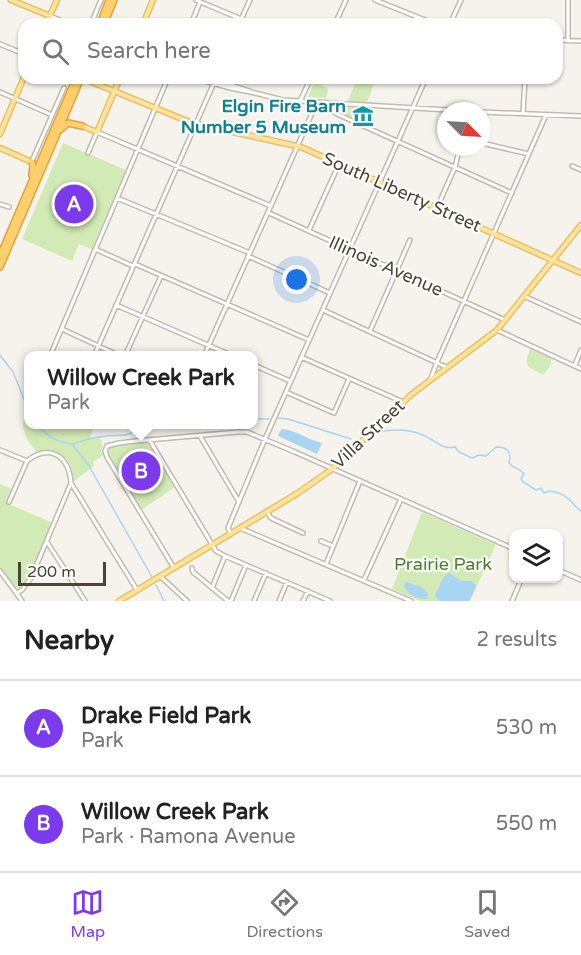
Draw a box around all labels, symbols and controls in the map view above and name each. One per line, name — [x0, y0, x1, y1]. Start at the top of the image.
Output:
search box — [18, 18, 563, 84]
icon: search — [39, 35, 72, 68]
text: Search here — [87, 38, 211, 64]
place label: Elgin Fire Barn Number 5 Museum — [181, 95, 346, 138]
north arrow — [437, 102, 491, 156]
museum icon: Elgin Fire Barn Number 5 Museum — [351, 104, 375, 128]
street label: South Liberty Street — [319, 147, 485, 237]
pin: A — [54, 182, 94, 226]
street label: Illinois Avenue — [326, 231, 446, 301]
your location — [282, 265, 311, 294]
popup — [24, 351, 258, 429]
text: Willow Creek Park — [47, 365, 235, 391]
text: Park — [47, 391, 90, 415]
street label: Villa Street — [327, 395, 409, 473]
pin: B — [122, 448, 160, 494]
map controls — [509, 529, 563, 583]
button: layers — [509, 529, 563, 583]
park label: Prairie Park — [394, 553, 492, 575]
scale bar — [18, 559, 106, 586]
text: 200 m — [27, 562, 76, 582]
text: Nearby — [24, 625, 114, 656]
text: 2 results — [477, 628, 557, 652]
text: Drake Field Park — [81, 703, 251, 729]
text: A — [36, 716, 51, 740]
text: 530 m — [496, 716, 557, 740]
text: Park — [81, 729, 124, 753]
text: Willow Creek Park — [81, 799, 269, 825]
text: B — [37, 812, 50, 836]
text: 550 m — [496, 812, 557, 836]
text: Park · Ramona Avenue — [81, 825, 296, 849]
tab: Map — [71, 886, 105, 942]
tab: Directions — [246, 886, 323, 942]
tab: Saved — [464, 886, 510, 942]

